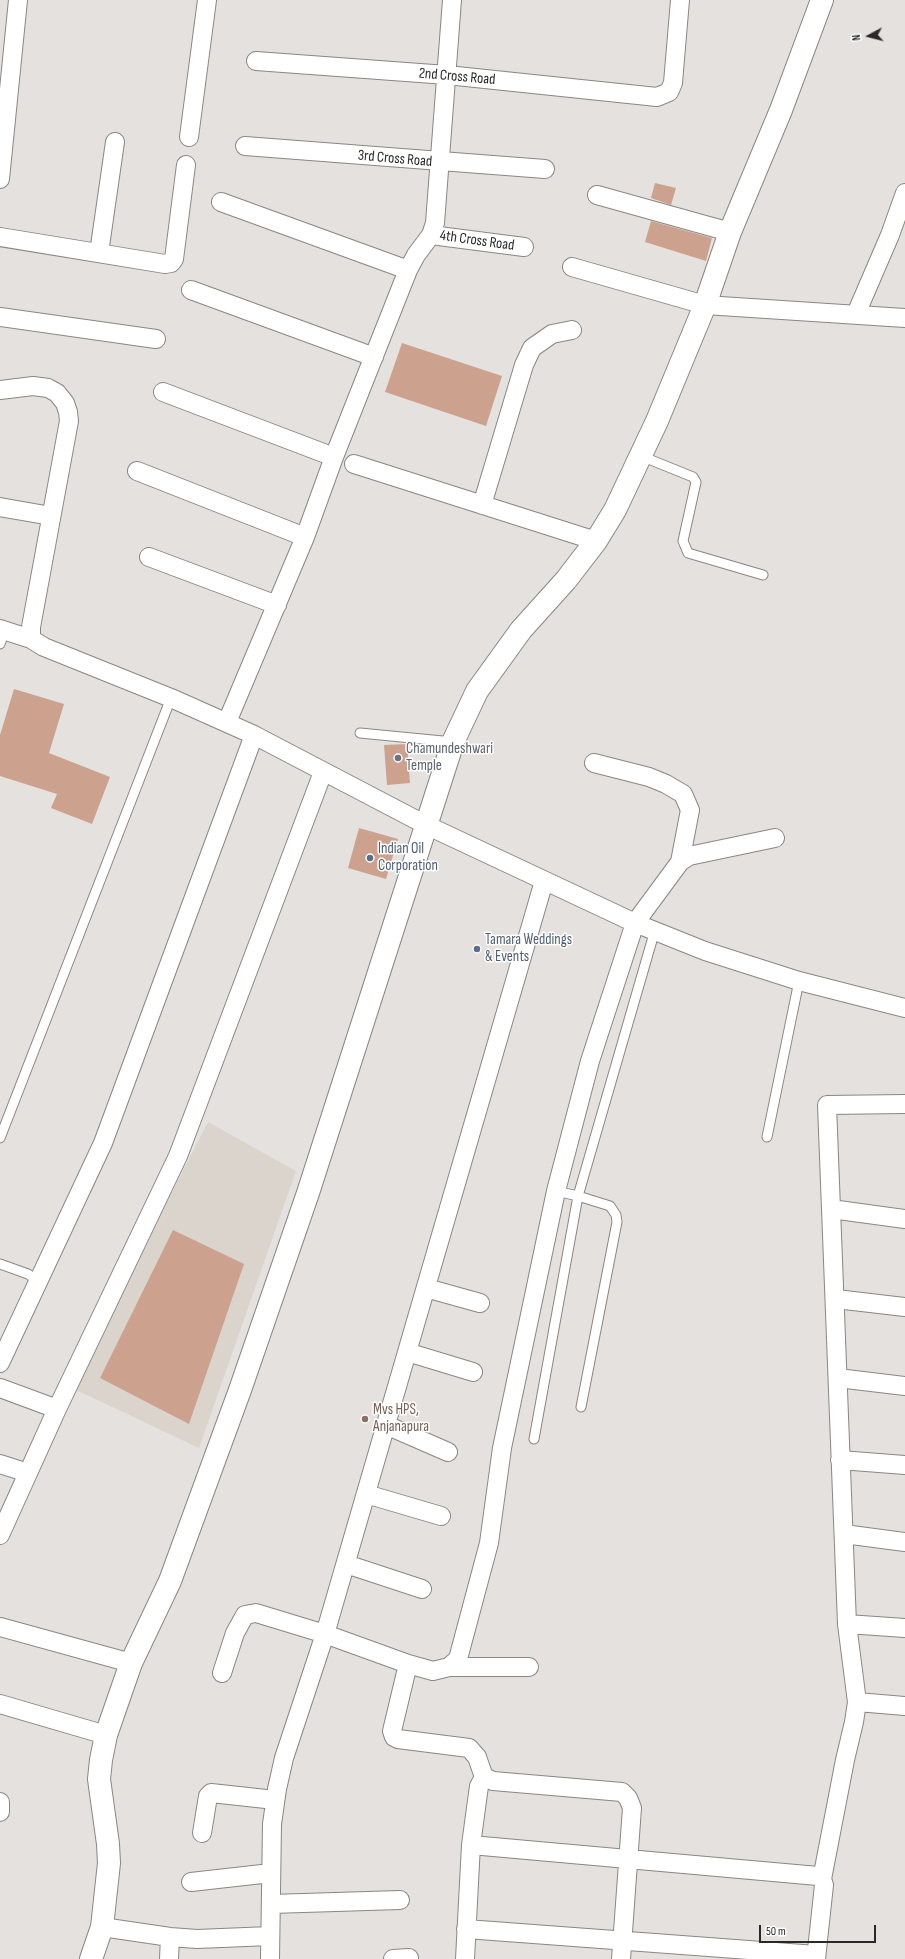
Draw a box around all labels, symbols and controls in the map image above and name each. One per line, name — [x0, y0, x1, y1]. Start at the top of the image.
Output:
north arrow — [849, 16, 889, 56]
text: N — [850, 34, 863, 41]
street label: 2nd Cross Road — [418, 65, 496, 89]
street label: 3rd Cross Road — [357, 147, 433, 171]
street label: 4th Cross Road — [439, 227, 515, 255]
place label: Chamundeshwari Temple — [406, 740, 493, 775]
marker: Chamundeshwari Temple — [393, 753, 403, 763]
place label: Indian Oil Corporation — [378, 840, 438, 875]
marker: Indian Oil Corporation — [365, 853, 375, 863]
place label: Tamara Weddings & Events — [485, 931, 572, 966]
marker: Tamara Weddings & Events — [472, 944, 482, 954]
place label: Mvs HPS, Anjanapura — [373, 1401, 429, 1436]
marker: Mvs HPS, Anjanapura — [360, 1414, 370, 1424]
scale bar — [761, 1917, 878, 1943]
text: 50 m — [766, 1924, 786, 1939]

